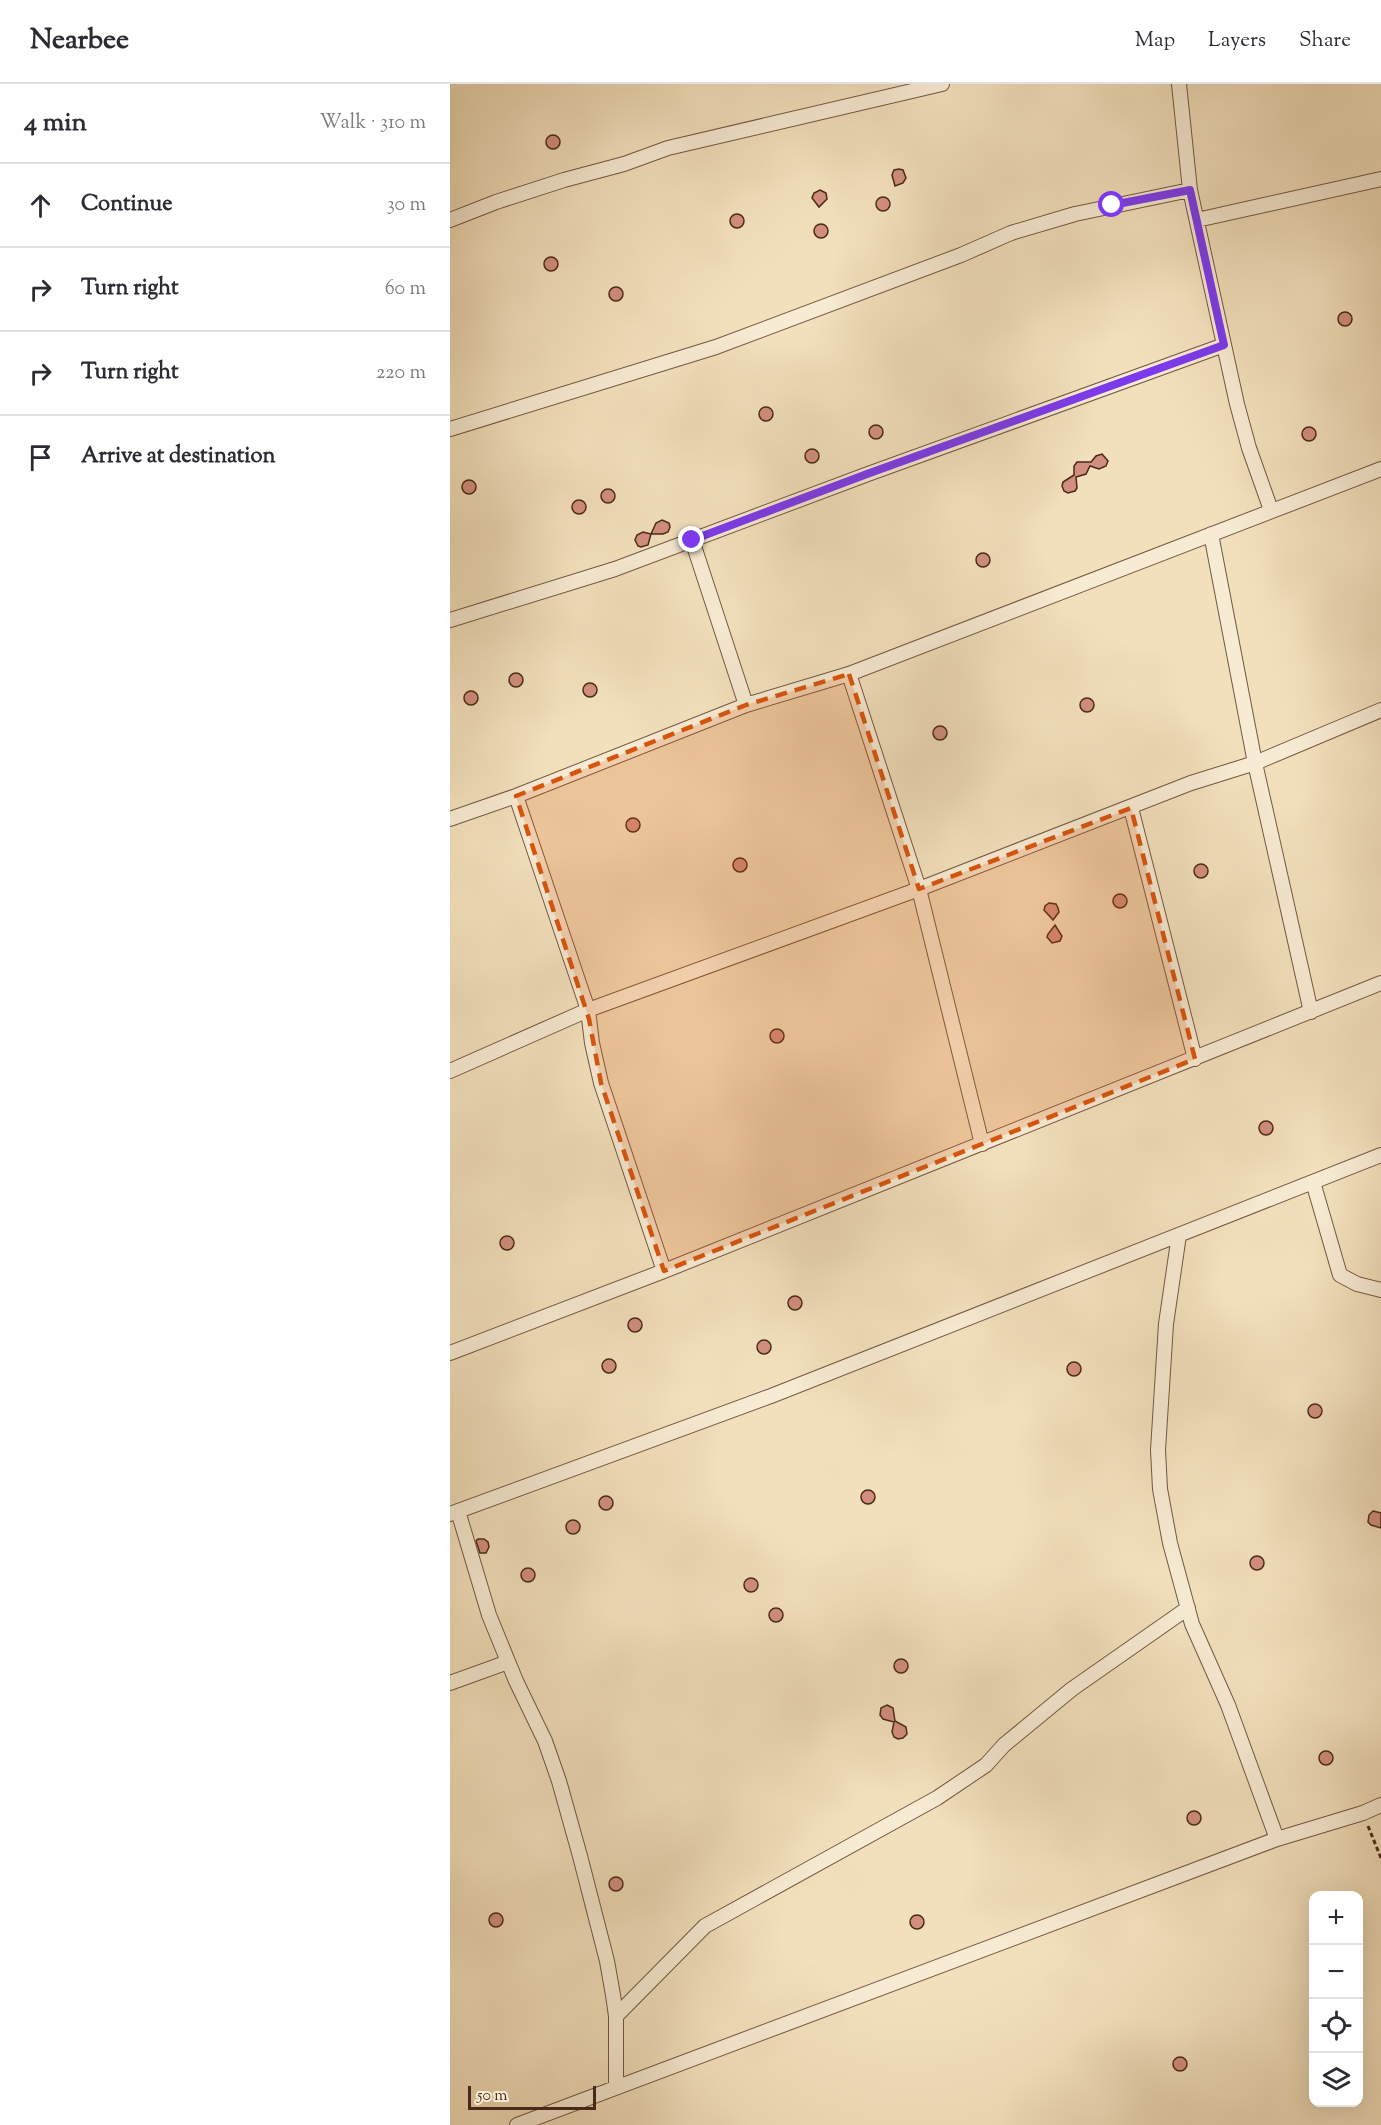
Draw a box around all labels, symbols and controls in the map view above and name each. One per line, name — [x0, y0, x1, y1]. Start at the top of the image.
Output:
text: Nearbee — [30, 21, 129, 61]
text: Map — [1135, 26, 1175, 56]
text: Layers — [1208, 26, 1266, 56]
text: Share — [1299, 26, 1351, 56]
text: 4 min — [24, 105, 87, 142]
text: Walk · 310 m — [319, 109, 426, 138]
icon: ahead — [24, 189, 57, 222]
text: Continue — [81, 189, 172, 221]
text: 30 m — [387, 191, 426, 220]
route start — [1098, 191, 1124, 217]
icon: right — [24, 273, 57, 306]
text: Turn right — [81, 273, 178, 305]
text: 60 m — [385, 275, 426, 304]
icon: right — [24, 357, 57, 390]
text: Turn right — [81, 357, 178, 389]
text: 220 m — [376, 359, 426, 388]
icon: arrive — [24, 441, 57, 474]
text: Arrive at destination — [81, 441, 276, 473]
route end — [678, 526, 704, 552]
map controls — [1309, 1891, 1363, 2107]
button: + — [1309, 1891, 1363, 1945]
button: − — [1309, 1945, 1363, 1999]
button: locate — [1309, 1999, 1363, 2053]
button: layers — [1309, 2053, 1363, 2107]
scale bar — [468, 2083, 596, 2110]
text: 50 m — [477, 2085, 508, 2108]

